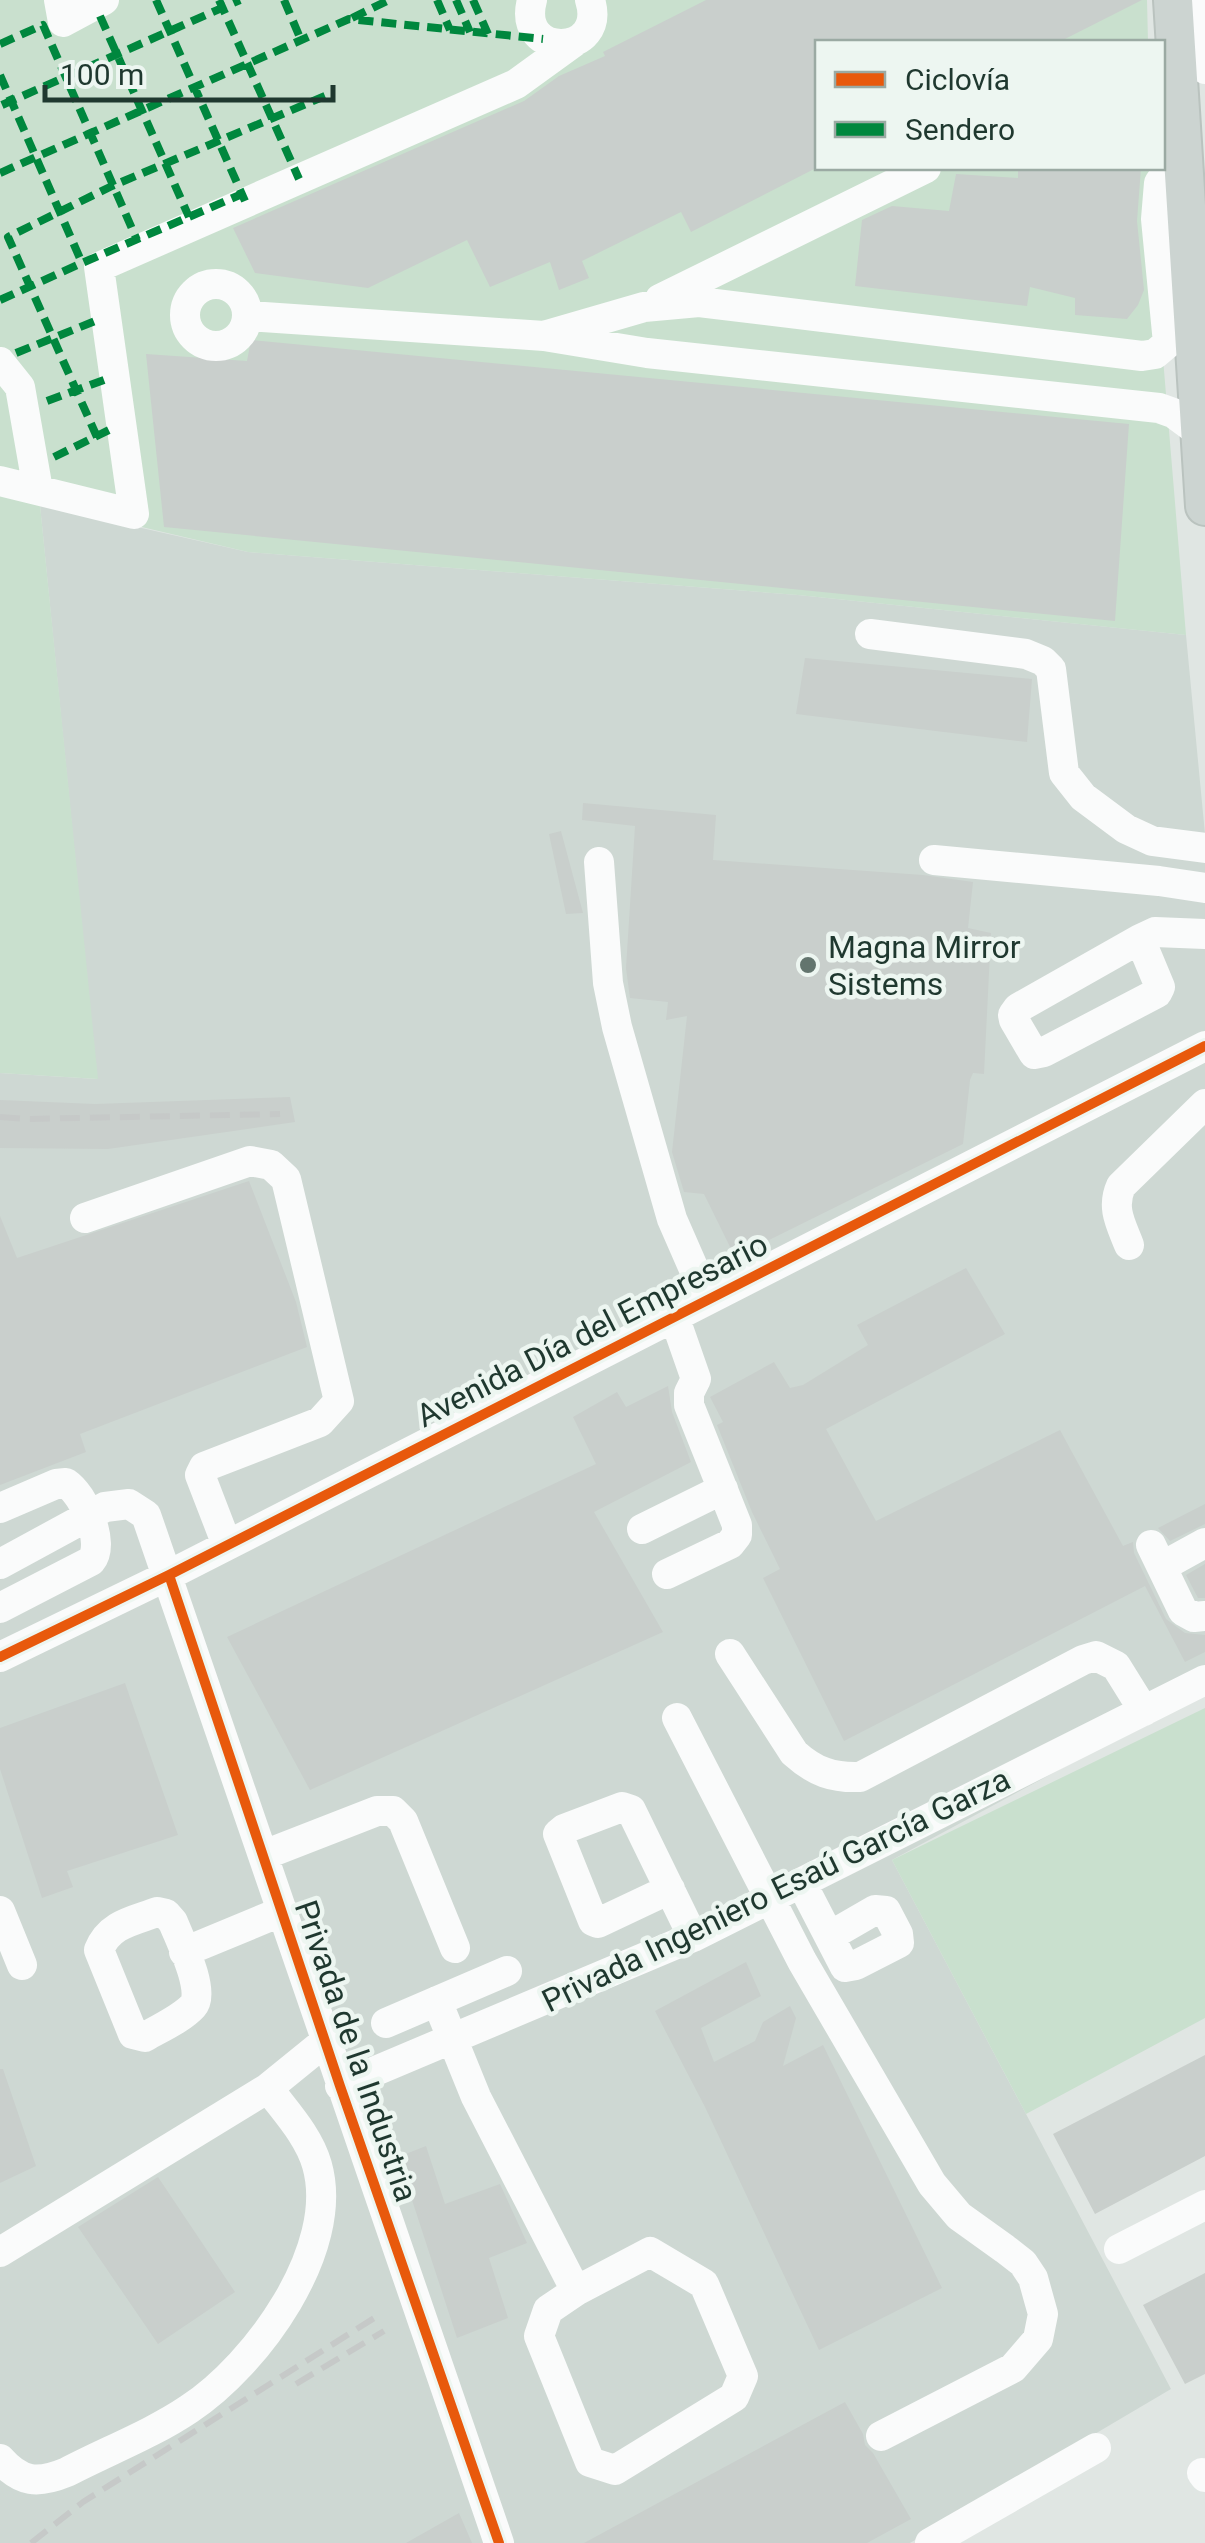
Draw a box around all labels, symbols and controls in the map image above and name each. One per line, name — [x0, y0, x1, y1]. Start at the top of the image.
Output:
scale bar — [45, 40, 332, 102]
legend — [815, 40, 1165, 170]
text: 100 m — [60, 57, 144, 92]
text: Ciclovía — [905, 62, 1010, 97]
text: Sendero — [905, 112, 1015, 147]
place label: Magna Mirror Sistems — [828, 928, 1021, 1003]
marker: Magna Mirror Sistems — [797, 954, 819, 976]
street label: Avenida Día del Empresario — [410, 1225, 774, 1435]
street label: Privada Ingeniero Esaú García Garza — [536, 1760, 1016, 2020]
street label: Privada de la Industria — [287, 1895, 425, 2207]

